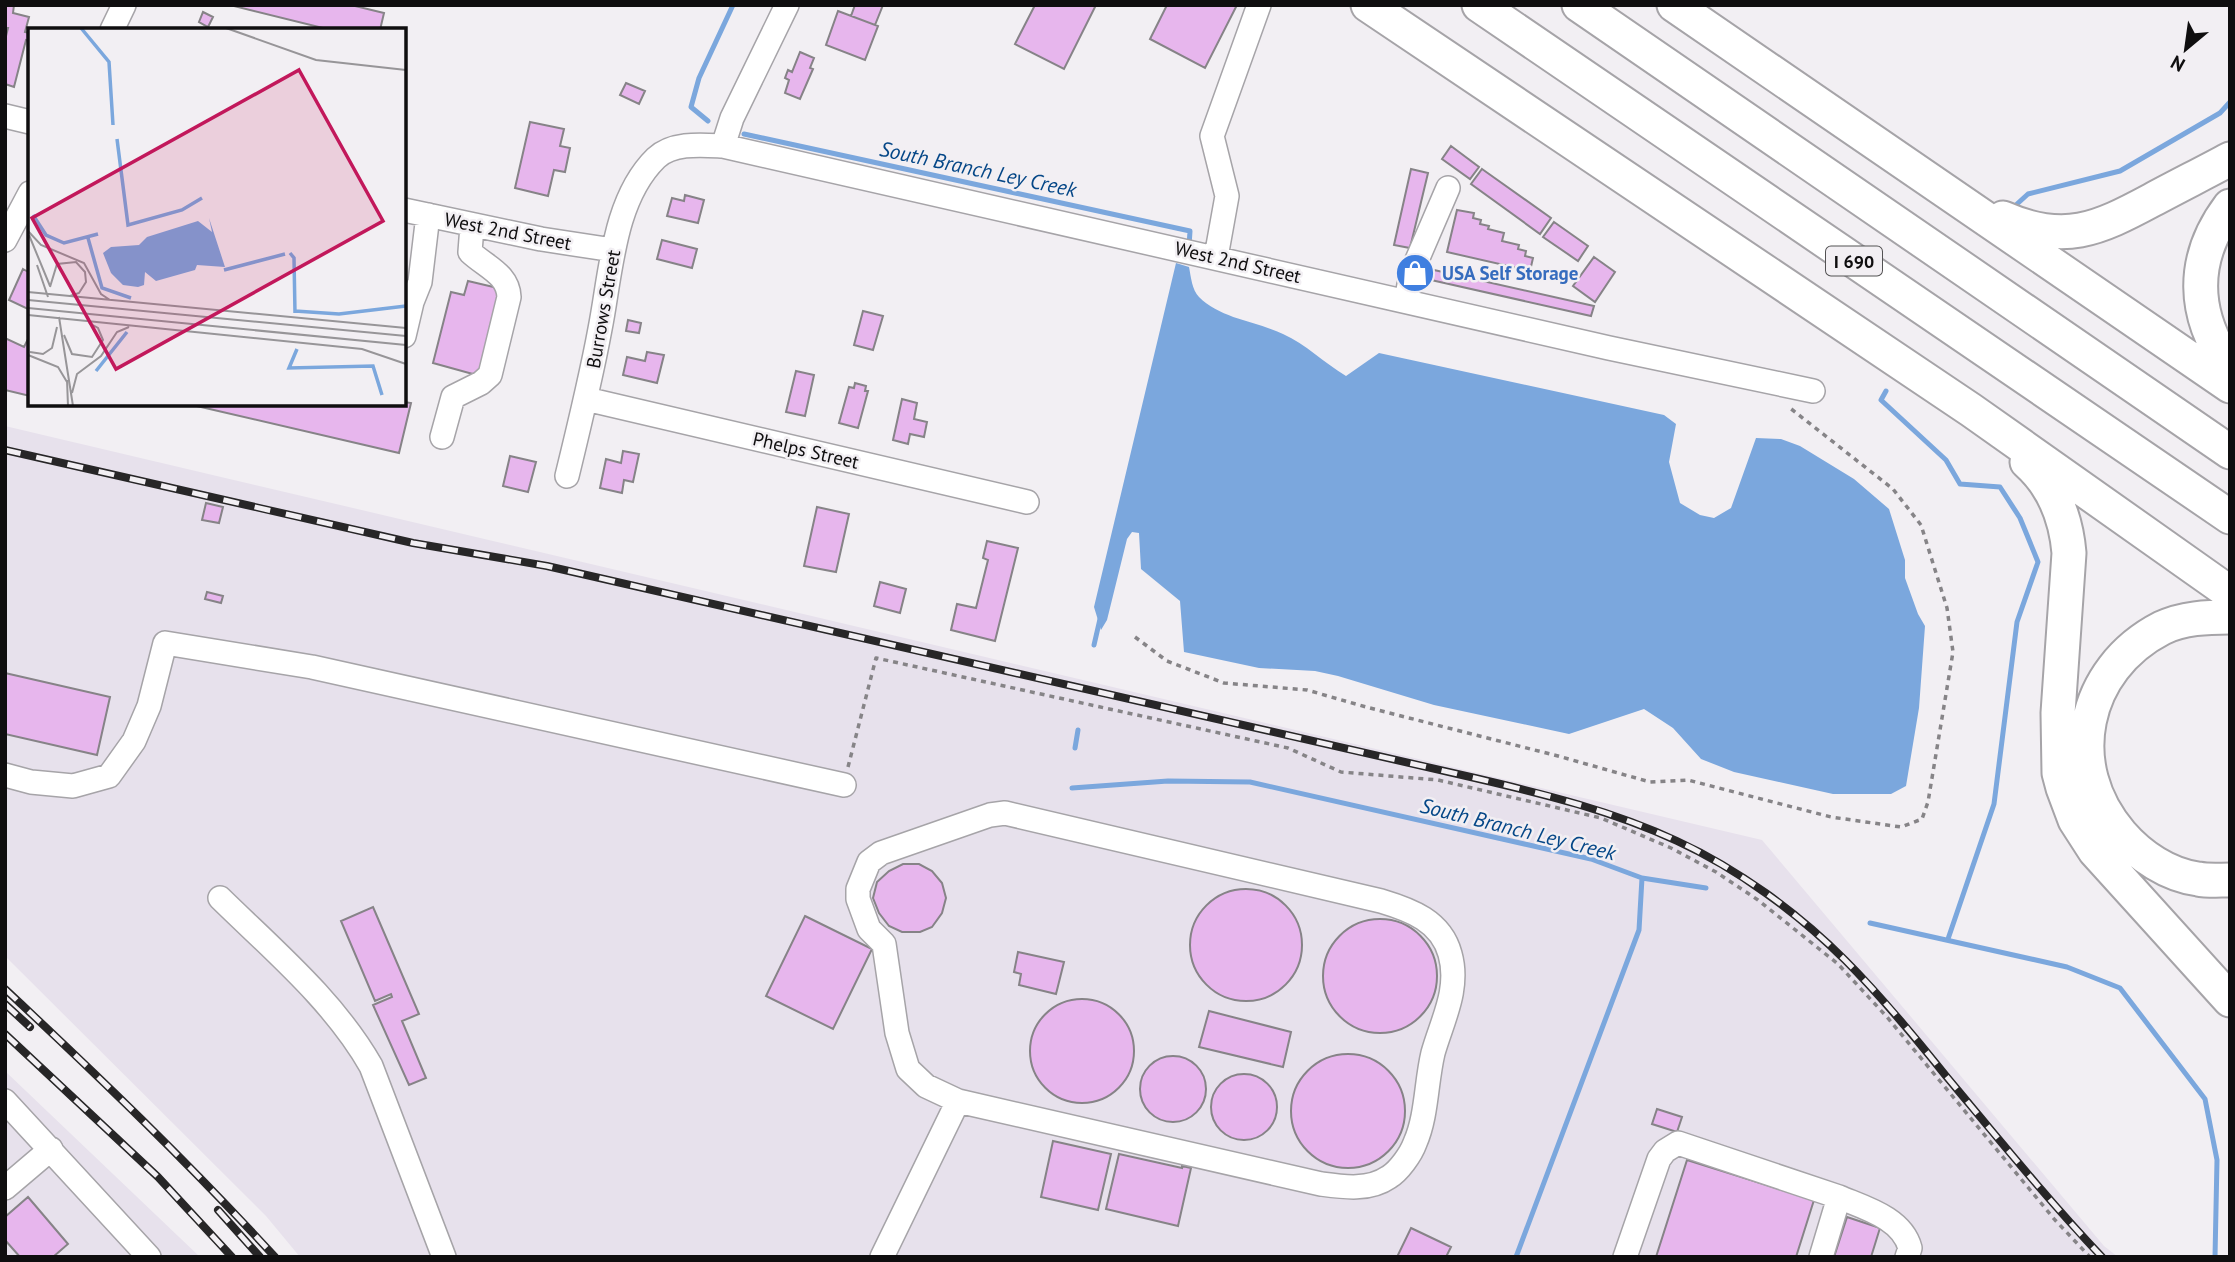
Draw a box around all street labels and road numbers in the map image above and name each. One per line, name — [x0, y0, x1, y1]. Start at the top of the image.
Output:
street label: West 2nd Street — [443, 207, 574, 255]
street label: West 2nd Street — [1173, 236, 1304, 288]
road number: I 690 — [1826, 246, 1882, 276]
street label: Burrows Street — [581, 247, 625, 370]
street label: Phelps Street — [751, 426, 862, 474]

